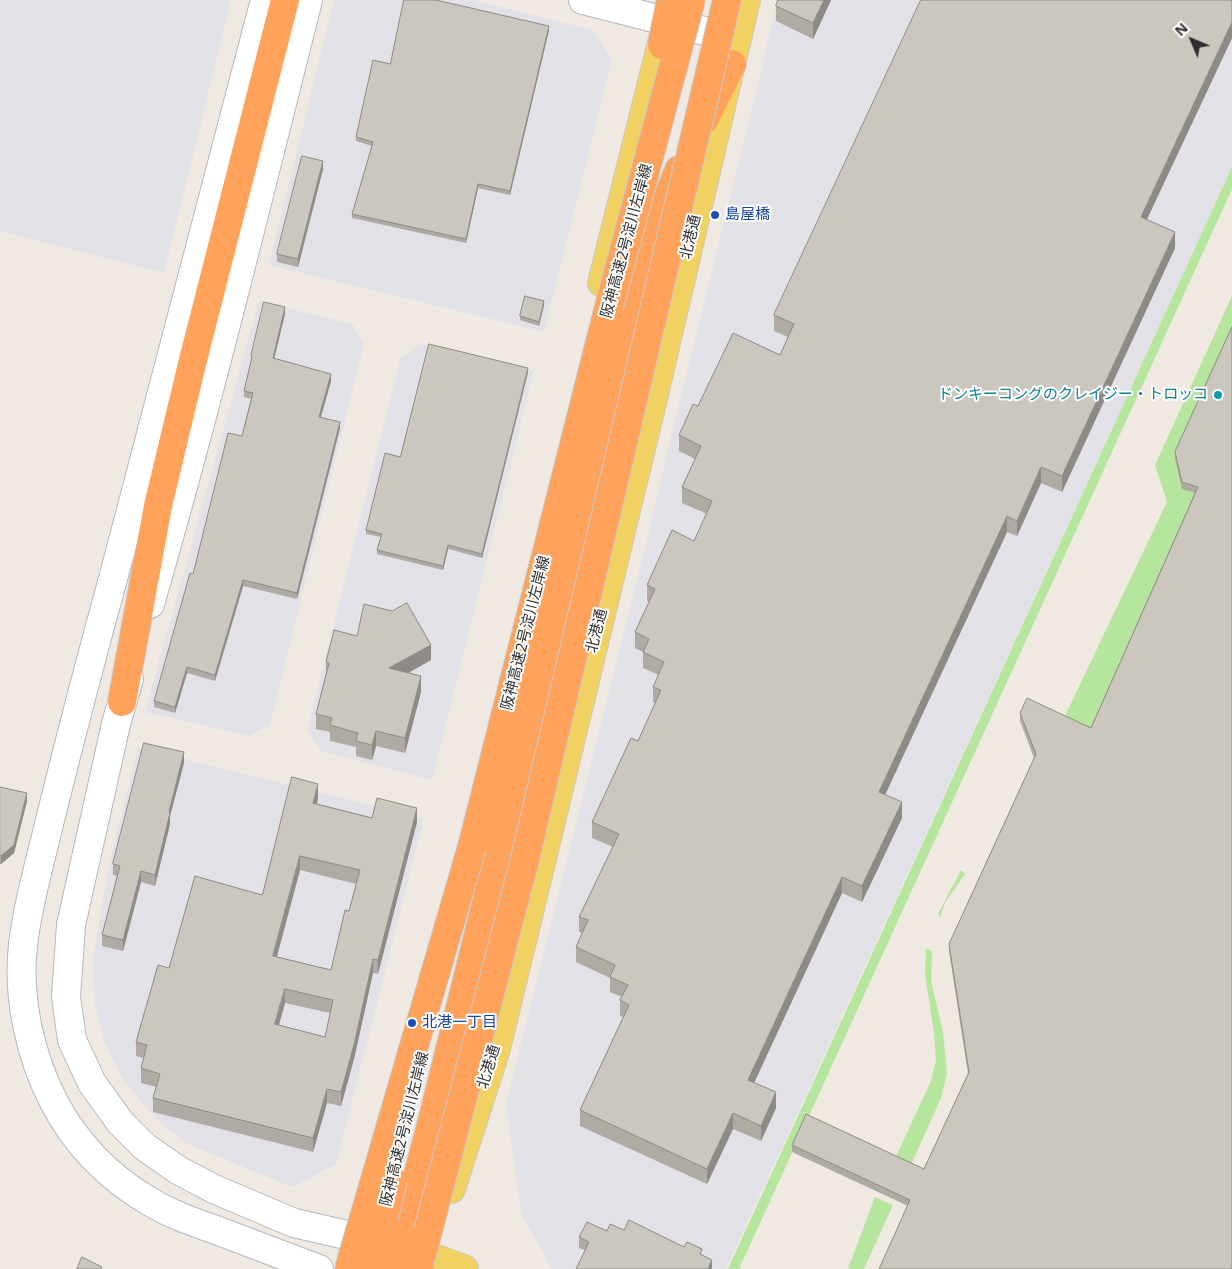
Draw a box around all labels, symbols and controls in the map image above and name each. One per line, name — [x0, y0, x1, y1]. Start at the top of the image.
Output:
north arrow — [1167, 15, 1217, 65]
text: N — [1170, 18, 1192, 40]
street label: 阪神高速2号淀川左岸線 — [598, 162, 656, 320]
place label: 島屋橋 — [725, 206, 770, 224]
marker: 島屋橋 — [709, 209, 721, 221]
street label: 北港通 — [677, 213, 705, 261]
place label: ドンキーコングのクレイジー・トロッコ — [938, 386, 1208, 404]
marker: ドンキーコングのクレイジー・トロッコ — [1212, 389, 1224, 401]
street label: 阪神高速2号淀川左岸線 — [498, 554, 554, 712]
street label: 北港通 — [583, 607, 611, 655]
place label: 北港一丁目 — [422, 1014, 497, 1032]
marker: 北港一丁目 — [406, 1017, 418, 1029]
street label: 北港通 — [474, 1043, 504, 1091]
street label: 阪神高速2号淀川左岸線 — [377, 1050, 433, 1208]

